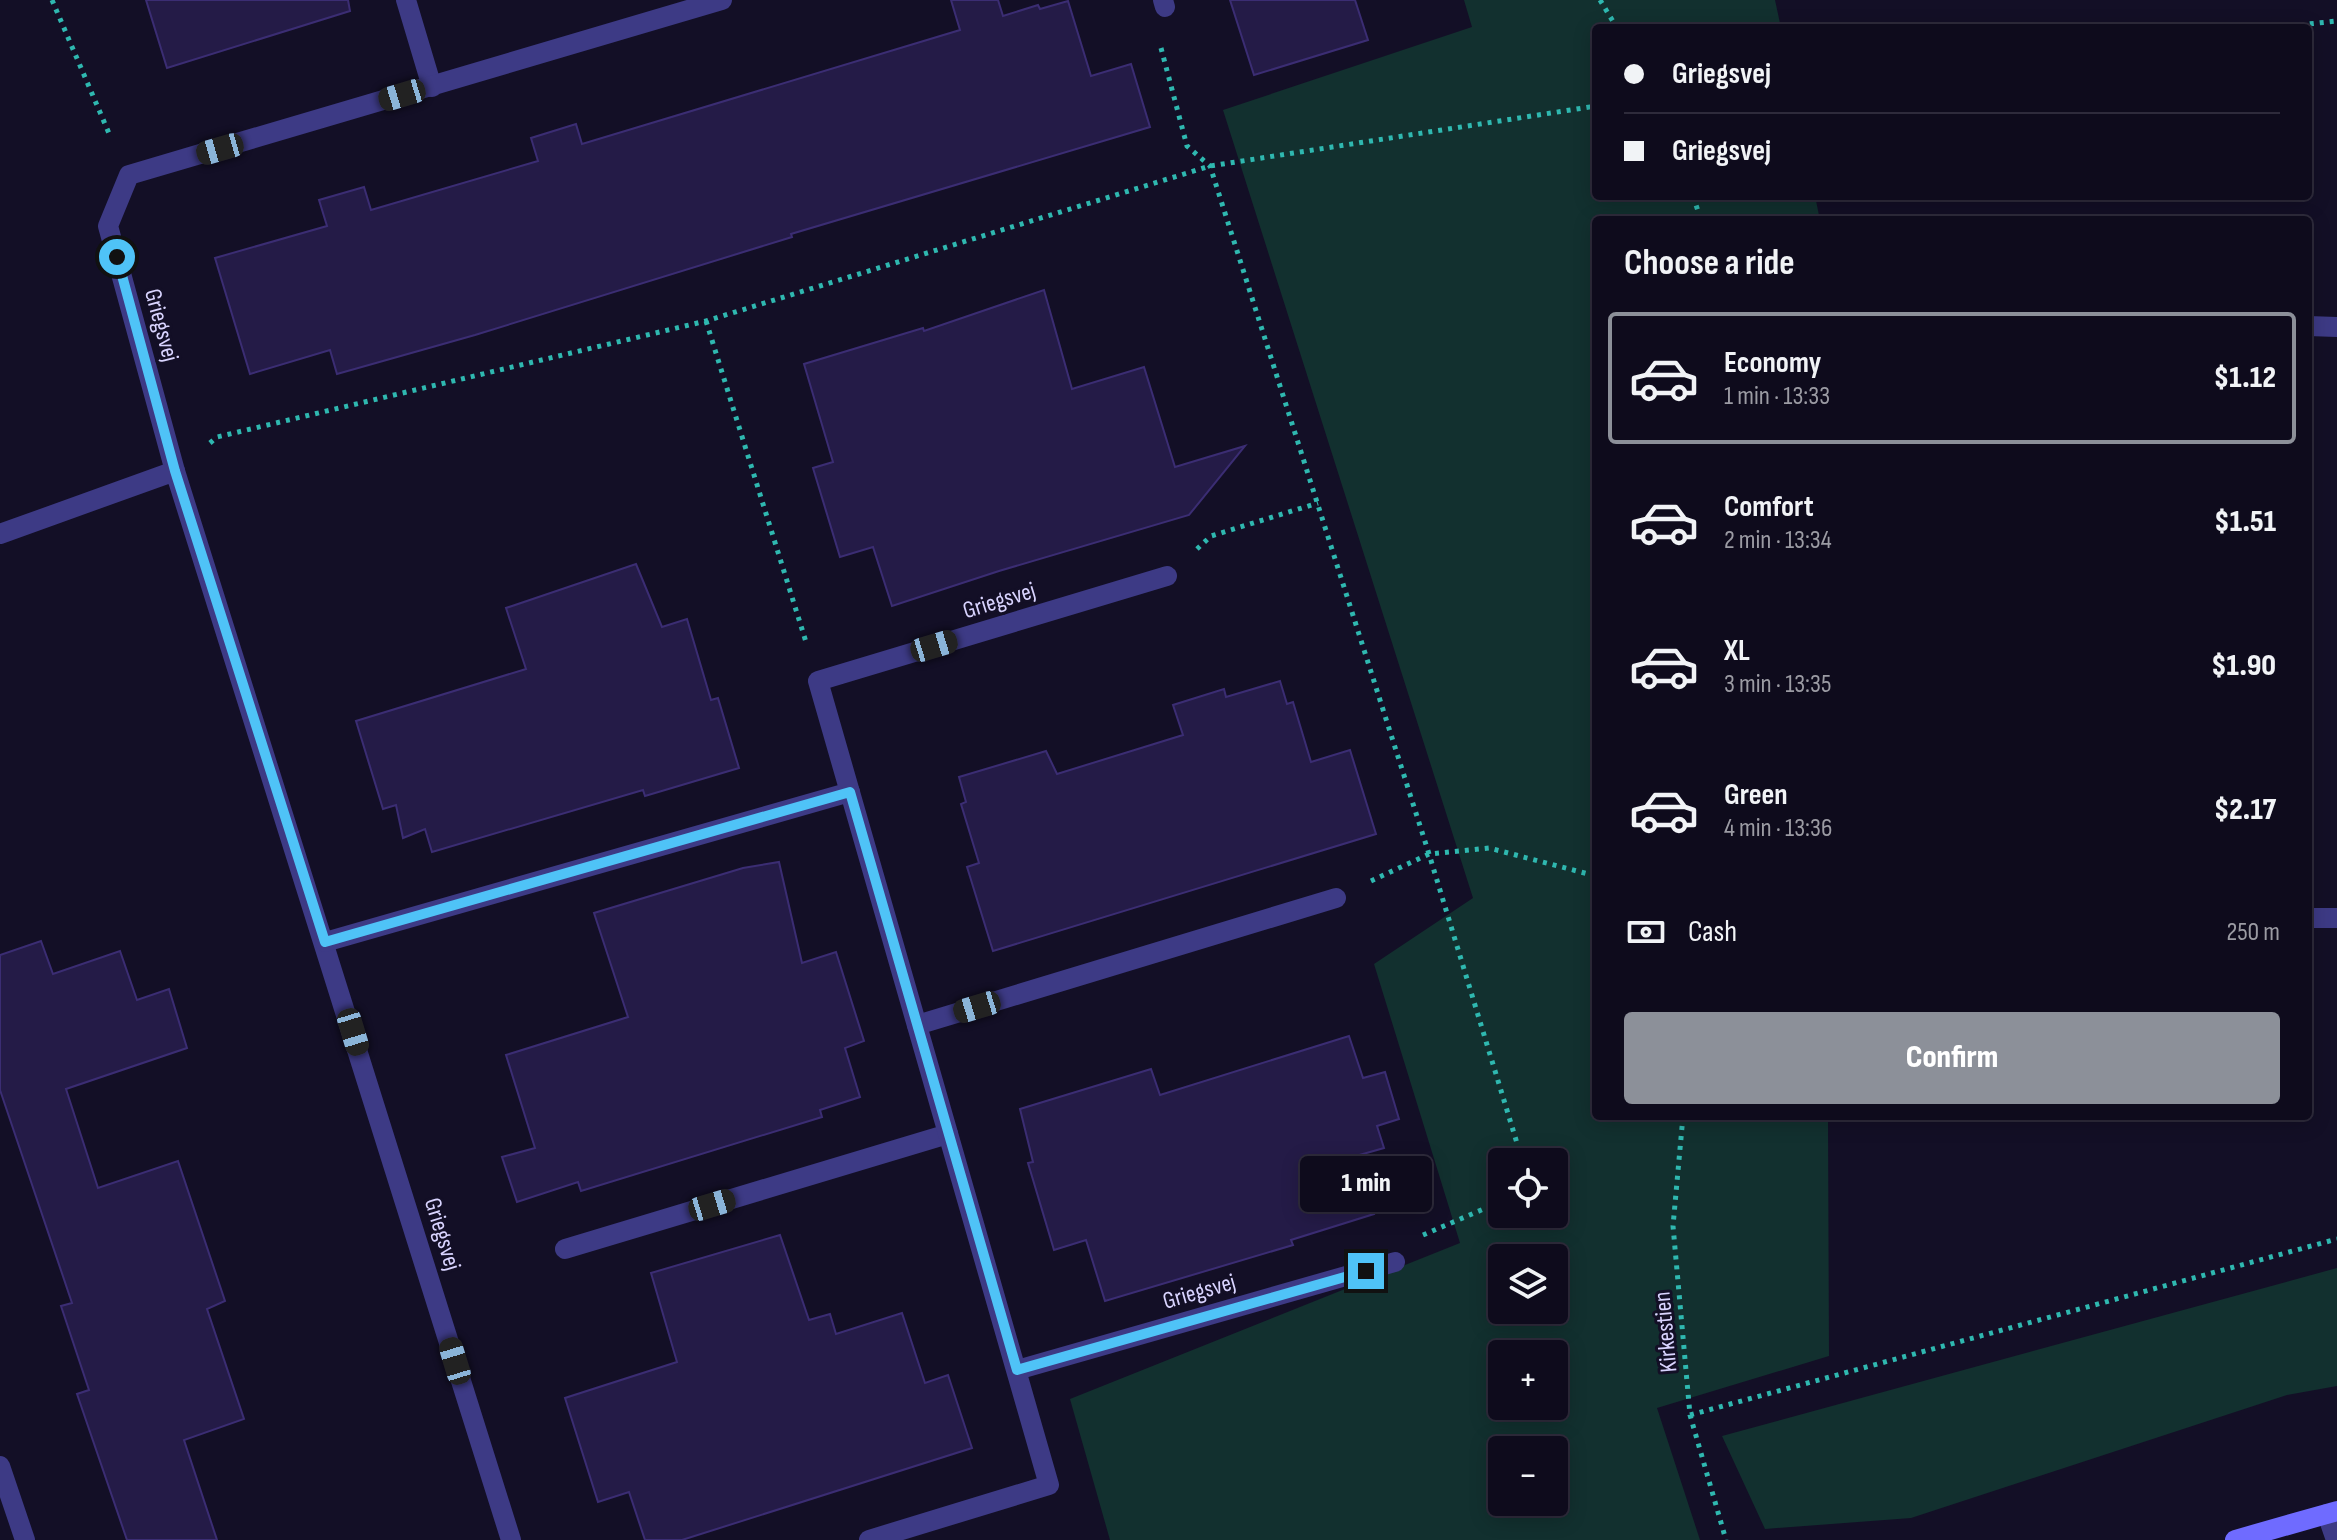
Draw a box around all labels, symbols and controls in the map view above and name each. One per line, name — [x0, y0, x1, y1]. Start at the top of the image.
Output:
text: Griegsvej — [1672, 56, 1771, 92]
car — [376, 77, 428, 113]
car — [194, 131, 246, 167]
text: Griegsvej — [1672, 133, 1771, 169]
route start — [99, 239, 135, 275]
text: Choose a ride — [1624, 242, 1795, 285]
street label: Griegsvej — [138, 286, 185, 365]
icon: car — [1628, 342, 1700, 414]
text: Economy — [1724, 345, 1821, 381]
text: $1.12 — [2214, 360, 2276, 396]
text: 1 min · 13:33 — [1724, 381, 1830, 412]
icon: car — [1628, 486, 1700, 558]
text: Comfort — [1724, 489, 1814, 525]
text: $1.51 — [2214, 504, 2276, 540]
text: 2 min · 13:34 — [1724, 525, 1832, 556]
street label: Griegsvej — [959, 576, 1039, 625]
car — [908, 628, 960, 664]
icon: car — [1628, 630, 1700, 702]
text: XL — [1724, 633, 1750, 669]
text: $1.90 — [2211, 648, 2276, 684]
text: 3 min · 13:35 — [1724, 669, 1831, 700]
icon: car — [1628, 774, 1700, 846]
text: Green — [1724, 777, 1788, 813]
text: $2.17 — [2214, 792, 2276, 828]
text: 4 min · 13:36 — [1724, 813, 1832, 844]
icon: cash — [1624, 910, 1668, 954]
text: Cash — [1688, 914, 1737, 950]
text: 250 m — [2226, 917, 2280, 948]
car — [951, 989, 1003, 1025]
car — [335, 1006, 371, 1058]
button: Confirm — [1624, 1012, 2280, 1104]
map controls — [1488, 1148, 1568, 1516]
button: locate — [1488, 1148, 1568, 1228]
callout: 1 min — [1300, 1155, 1432, 1211]
text: 1 min — [1341, 1168, 1391, 1199]
car — [686, 1187, 738, 1223]
street label: Griegsvej — [418, 1194, 467, 1274]
button: layers — [1488, 1244, 1568, 1324]
route end — [1348, 1253, 1384, 1289]
street label: Griegsvej — [1159, 1267, 1239, 1316]
street label: Kirkestien — [1648, 1290, 1683, 1374]
car — [437, 1335, 473, 1387]
button: + — [1488, 1340, 1568, 1420]
button: − — [1488, 1436, 1568, 1516]

